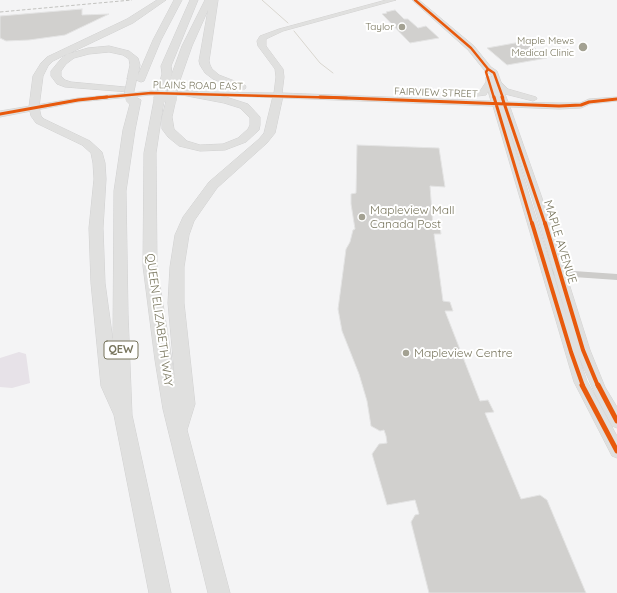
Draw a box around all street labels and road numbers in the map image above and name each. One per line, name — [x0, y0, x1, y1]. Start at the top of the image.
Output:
street label: PLAINS ROAD EAST — [153, 79, 243, 93]
street label: FAIRVIEW STREET — [394, 86, 478, 100]
street label: MAPLE AVENUE — [540, 198, 580, 286]
street label: QUEEN ELIZABETH WAY — [143, 253, 175, 387]
road number: QEW — [104, 341, 138, 359]

